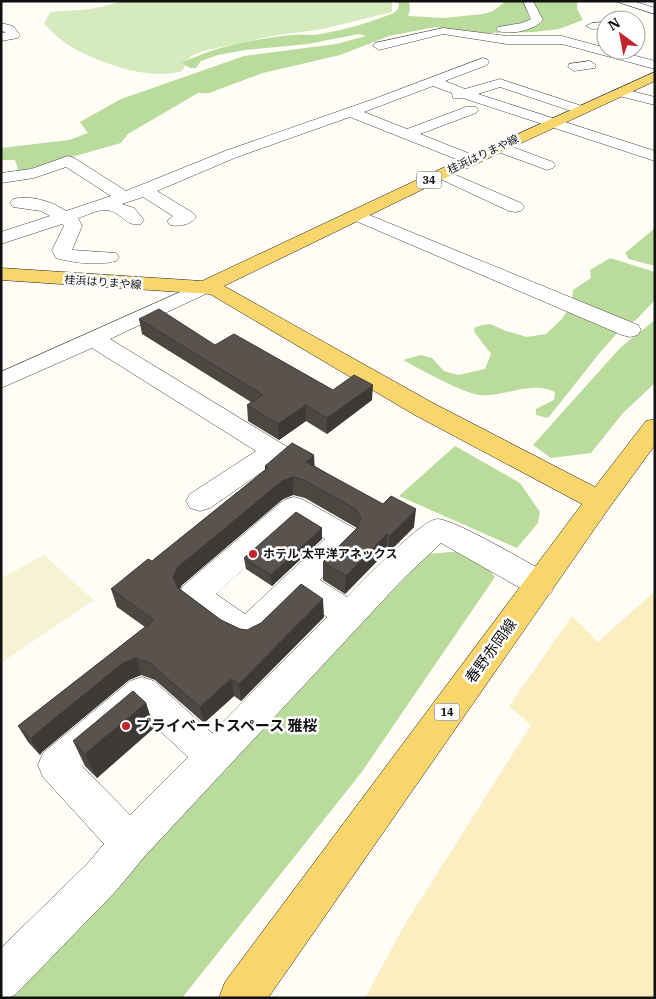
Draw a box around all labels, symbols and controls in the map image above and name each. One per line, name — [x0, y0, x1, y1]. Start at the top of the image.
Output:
north arrow — [596, 10, 646, 60]
text: N — [605, 13, 624, 35]
street label: 桂浜はりまや線 — [445, 131, 521, 177]
road number: 34 — [416, 172, 442, 188]
street label: 桂浜はりまや線 — [64, 272, 142, 292]
place label: ホテル 太平洋アネックス — [263, 546, 397, 561]
marker: ホテル 太平洋アネックス — [247, 548, 259, 560]
street label: 春野赤岡線 — [461, 615, 520, 687]
road number: 14 — [434, 704, 460, 720]
place label: プライベートスペース 雅桜 — [136, 716, 318, 735]
marker: プライベートスペース 雅桜 — [120, 720, 132, 732]

